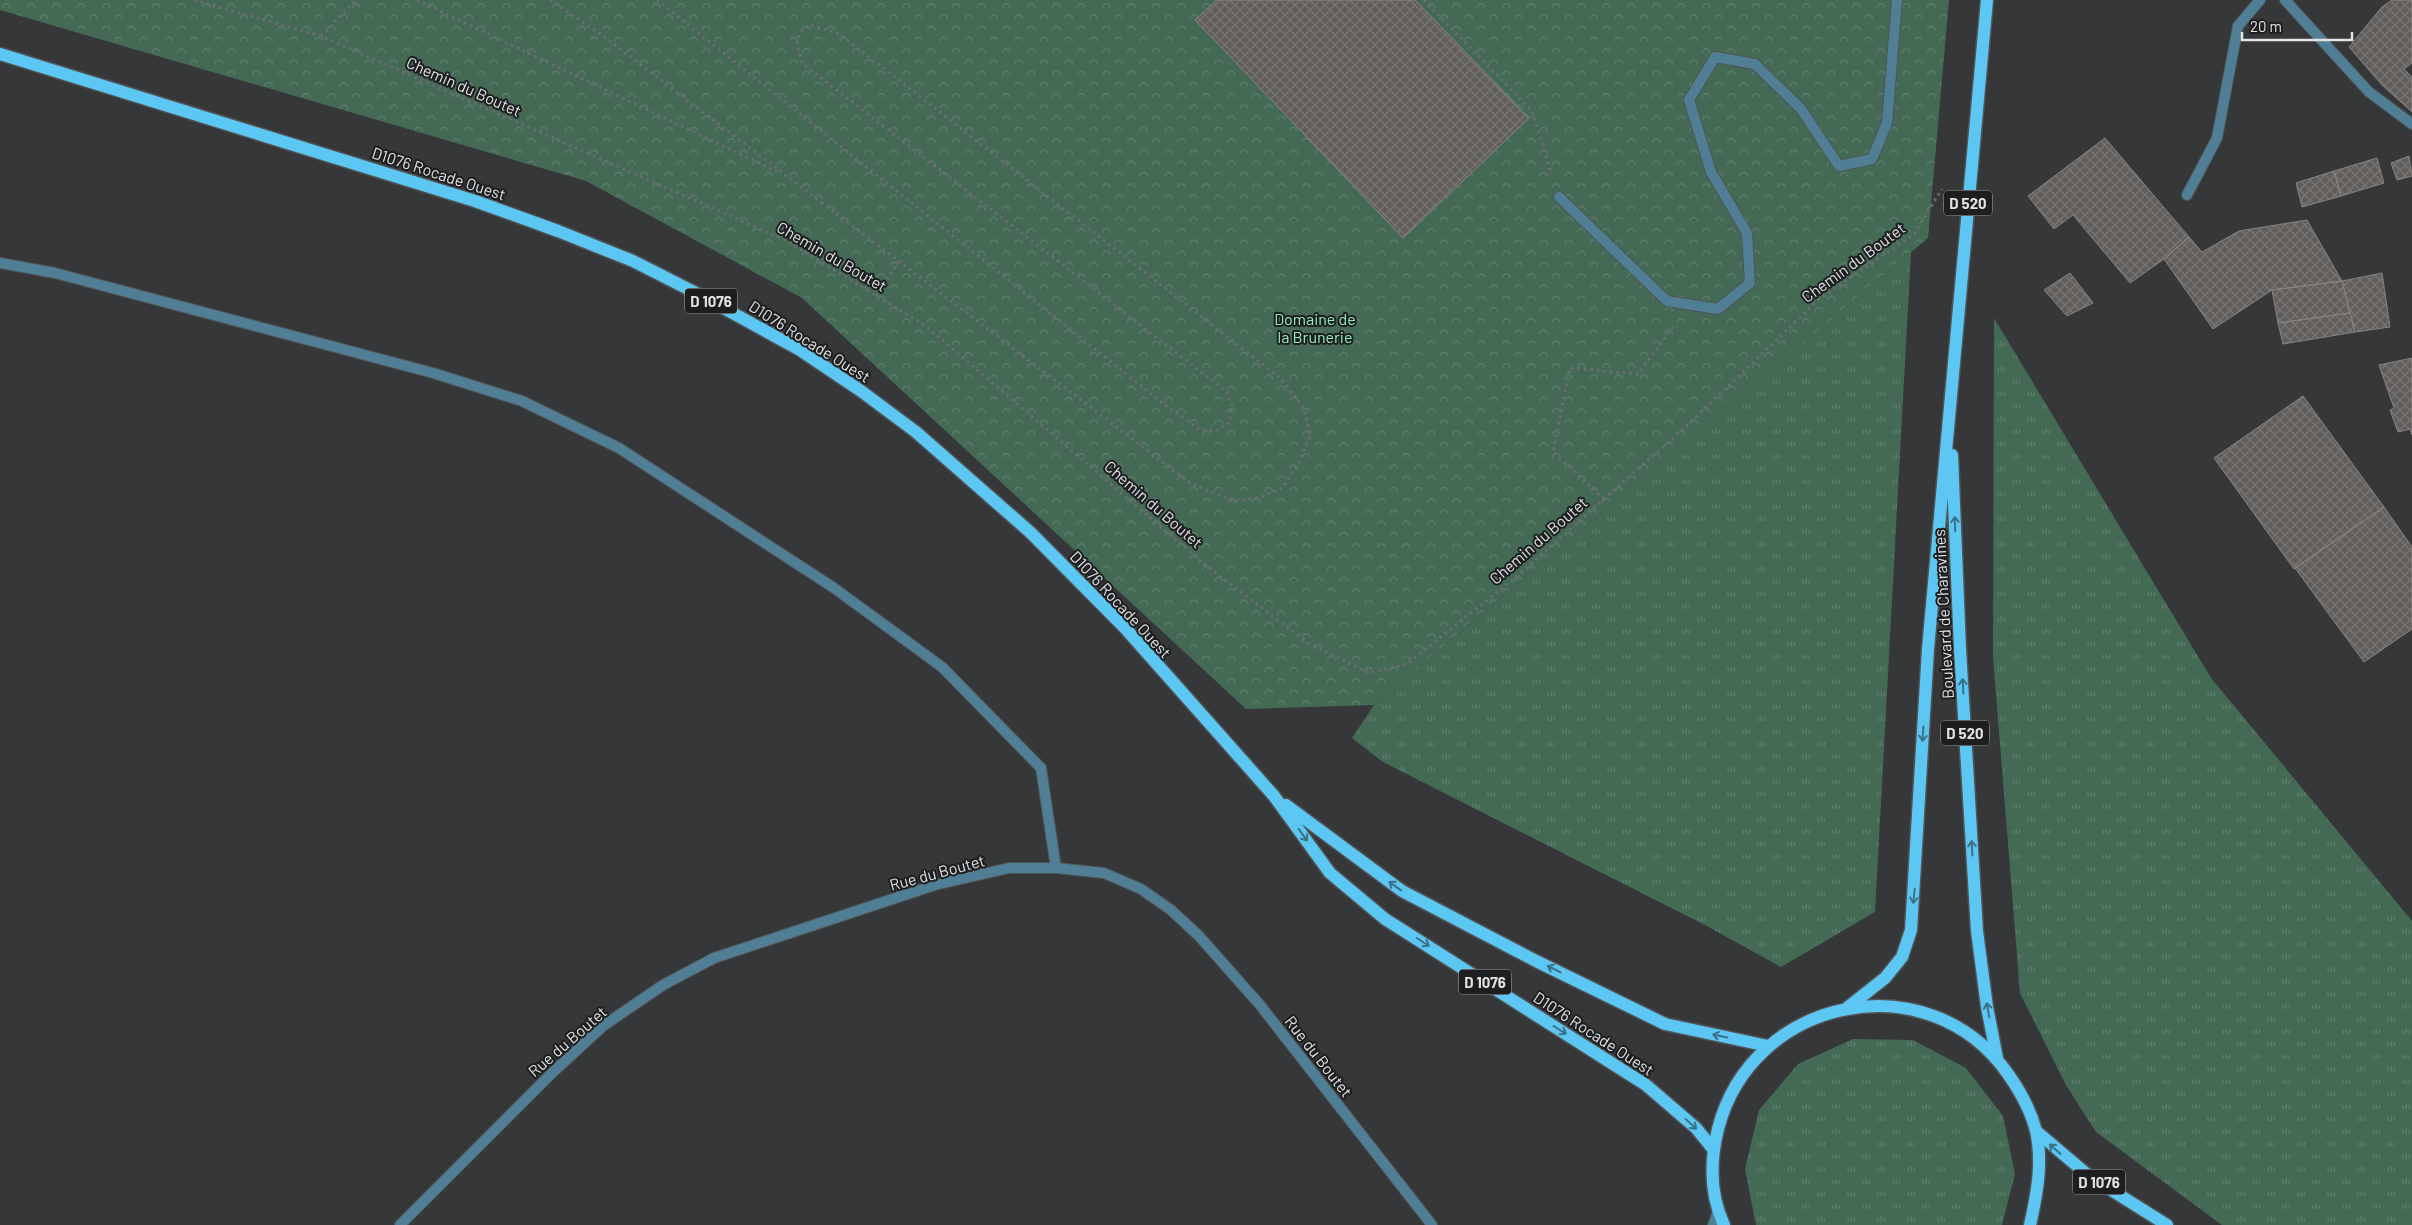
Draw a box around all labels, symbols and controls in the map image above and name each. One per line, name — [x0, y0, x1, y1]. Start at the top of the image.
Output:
scale bar — [2242, 10, 2352, 42]
text: 20 m — [2250, 17, 2282, 35]
street label: Chemin du Boutet — [404, 52, 524, 120]
street label: D1076 Rocade Ouest — [370, 142, 508, 204]
road number: D 520 — [1944, 190, 1992, 216]
street label: Chemin du Boutet — [774, 217, 890, 295]
street label: Chemin du Boutet — [1797, 218, 1909, 306]
road number: D 1076 — [685, 288, 737, 314]
street label: D1076 Rocade Ouest — [746, 296, 874, 386]
park label: Domaine de la Brunerie — [1274, 309, 1356, 346]
street label: Chemin du Boutet — [1101, 456, 1207, 552]
street label: Chemin du Boutet — [1485, 492, 1591, 588]
one-way arrow — [1950, 516, 1960, 532]
street label: Boulevard de Charavines — [1929, 529, 1957, 699]
street label: D1076 Rocade Ouest — [1067, 547, 1175, 661]
one-way arrow — [1958, 678, 1967, 694]
road number: D 520 — [1941, 720, 1989, 746]
one-way arrow — [1918, 726, 1928, 742]
one-way arrow — [1298, 828, 1308, 842]
one-way arrow — [1968, 841, 1977, 857]
street label: Rue du Boutet — [887, 850, 987, 894]
one-way arrow — [1388, 881, 1402, 891]
one-way arrow — [1909, 888, 1918, 904]
one-way arrow — [1415, 938, 1429, 948]
one-way arrow — [1547, 964, 1562, 974]
road number: D 1076 — [1459, 970, 1511, 994]
street label: D1076 Rocade Ouest — [1530, 987, 1658, 1079]
street label: Rue du Boutet — [524, 1002, 610, 1080]
one-way arrow — [1982, 1002, 1992, 1018]
street label: Rue du Boutet — [1281, 1012, 1357, 1100]
one-way arrow — [1552, 1025, 1566, 1035]
one-way arrow — [1713, 1031, 1729, 1040]
one-way arrow — [1685, 1118, 1698, 1130]
one-way arrow — [2048, 1143, 2061, 1154]
road number: D 1076 — [2073, 1170, 2125, 1194]

